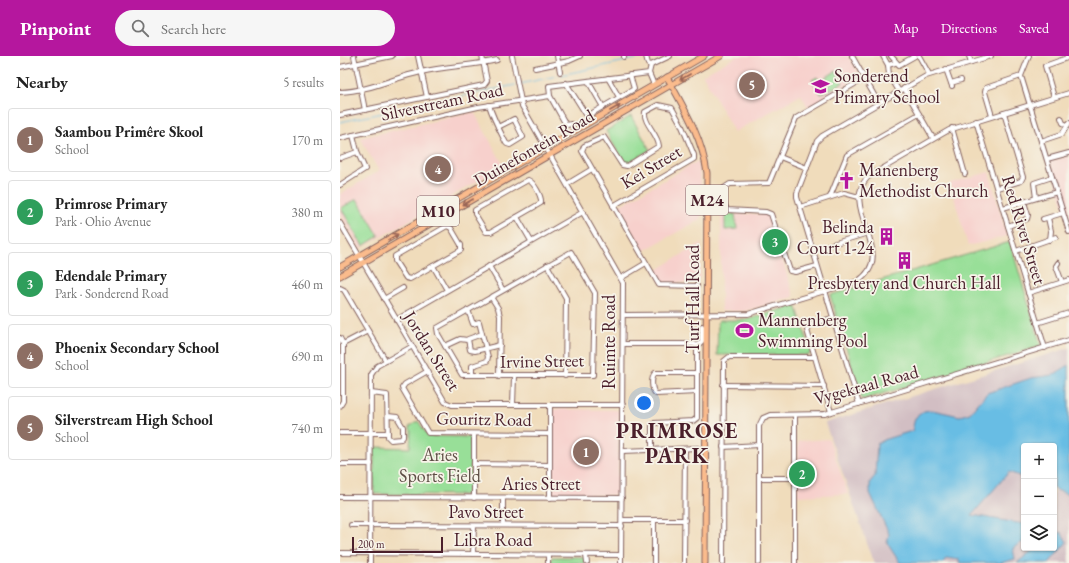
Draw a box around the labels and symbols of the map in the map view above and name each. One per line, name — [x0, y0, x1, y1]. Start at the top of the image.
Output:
place label: Sonderend Primary School — [834, 64, 940, 108]
pin: 5 — [739, 70, 765, 100]
one-way arrow — [679, 73, 691, 81]
school or university icon: Sonderend Primary School — [811, 76, 831, 96]
street label: Silverstream Road — [379, 77, 506, 126]
street label: Duinefontein Road — [469, 103, 599, 191]
one-way arrow — [609, 104, 620, 112]
street label: Kei Street — [616, 139, 686, 194]
pin: 4 — [425, 154, 451, 184]
place label: Manenberg Methodist Church — [859, 158, 988, 202]
church icon: Manenberg Methodist Church — [836, 170, 856, 190]
street label: Red River Street — [997, 172, 1052, 288]
road number: M24 — [686, 185, 728, 215]
road number: M10 — [417, 196, 459, 226]
one-way arrow — [462, 199, 474, 207]
place label: Belinda Court 1-24 — [797, 215, 875, 259]
pin: 3 — [762, 227, 788, 257]
building icon: Belinda Court 1-24 — [877, 227, 897, 247]
one-way arrow — [387, 232, 399, 240]
street label: Turf Hall Road — [681, 244, 704, 353]
building icon: Presbytery and Church Hall — [894, 251, 914, 271]
place label: Presbytery and Church Hall — [807, 271, 1001, 294]
street label: Ruimte Road — [597, 294, 620, 389]
street label: Jordan Street — [398, 305, 466, 395]
place label: Mannenberg Swimming Pool — [758, 308, 867, 352]
sports icon: Mannenberg Swimming Pool — [735, 320, 755, 340]
street label: Irvine Street — [500, 348, 585, 373]
street label: Vygekraal Road — [811, 359, 922, 410]
your location — [634, 393, 654, 413]
street label: Gouritz Road — [436, 406, 533, 431]
district label: PRIMROSE PARK — [616, 416, 738, 470]
pin: 1 — [573, 437, 599, 467]
park label: Aries Sports Field — [399, 443, 482, 487]
pin: 2 — [789, 459, 815, 489]
street label: Aries Street — [501, 472, 581, 495]
street label: Pavo Street — [448, 500, 524, 523]
street label: Libra Road — [454, 528, 533, 551]
scale bar — [352, 535, 443, 554]

